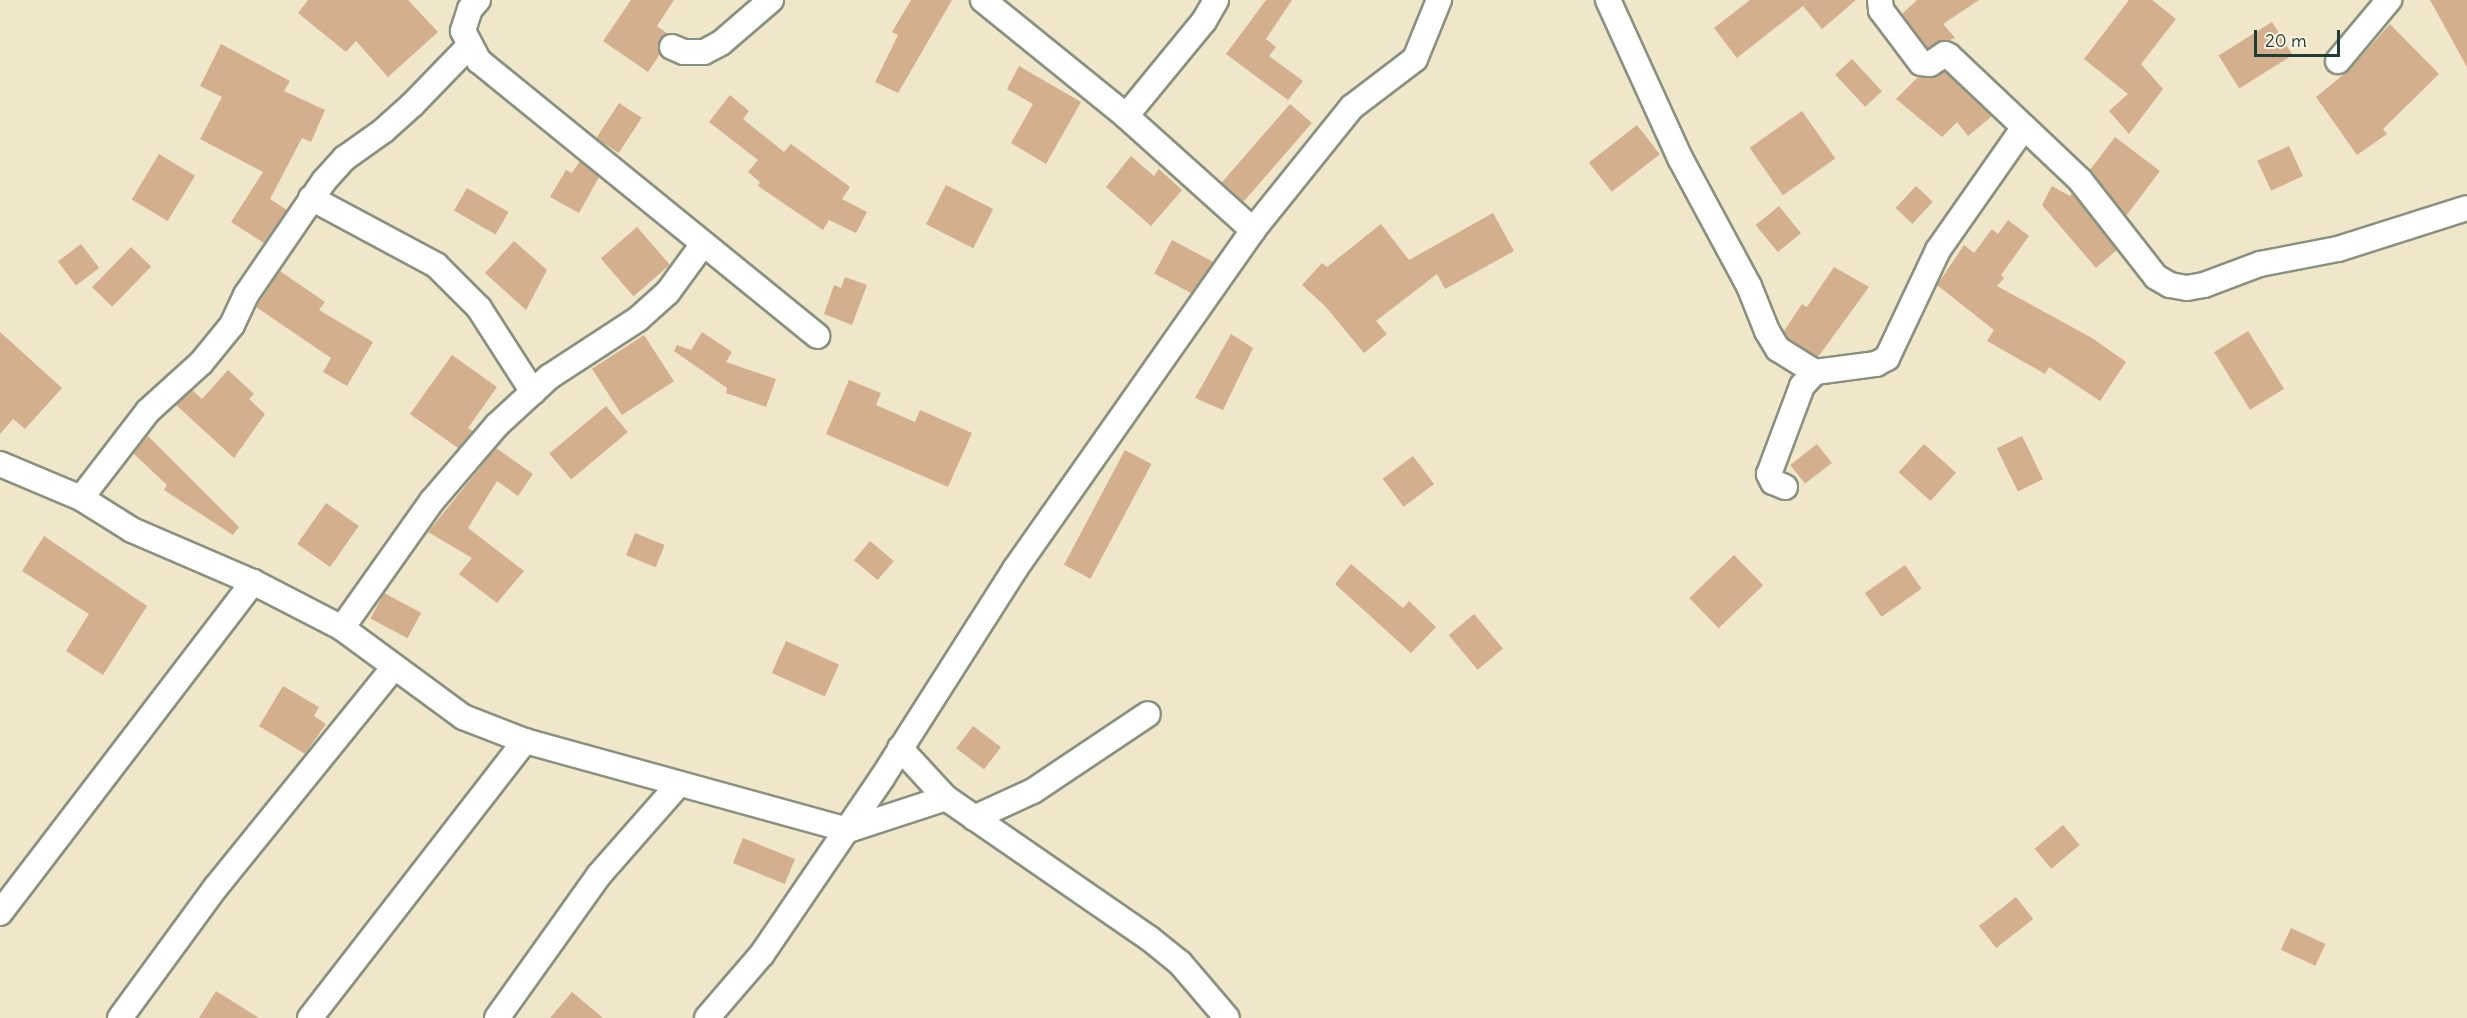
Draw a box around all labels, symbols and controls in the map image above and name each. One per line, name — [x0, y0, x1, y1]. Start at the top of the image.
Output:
scale bar — [2257, 18, 2342, 56]
text: 20 m — [2265, 29, 2307, 52]

